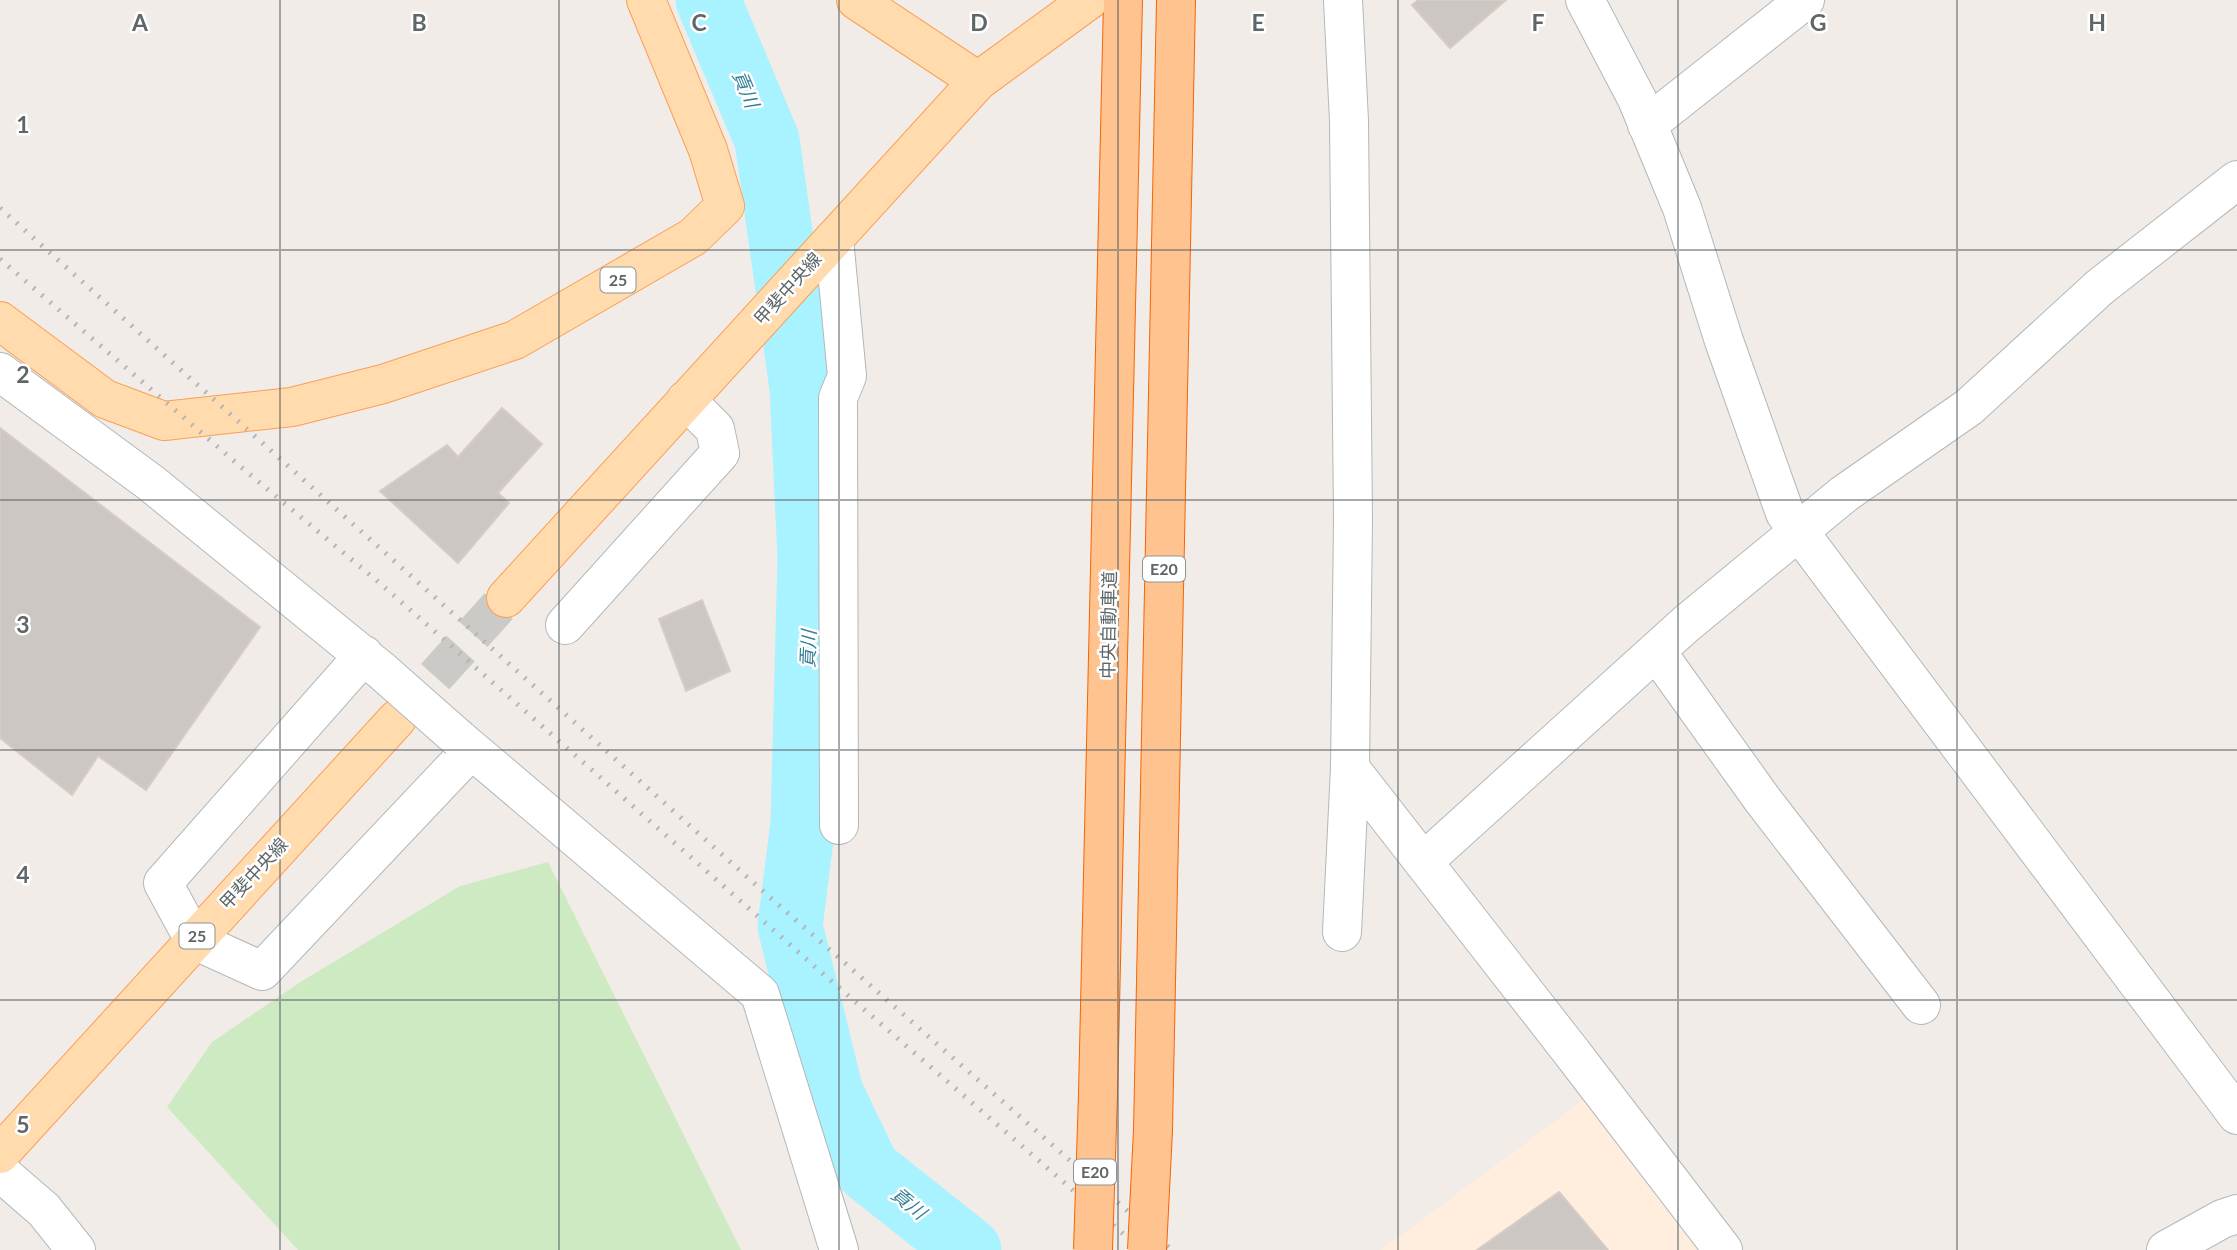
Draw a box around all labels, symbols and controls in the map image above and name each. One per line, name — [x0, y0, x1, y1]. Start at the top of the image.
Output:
text: A — [131, 8, 149, 36]
text: B — [411, 8, 427, 36]
text: C — [691, 8, 707, 36]
text: D — [970, 8, 988, 36]
text: E — [1251, 8, 1265, 36]
text: F — [1531, 8, 1545, 36]
text: G — [1810, 8, 1826, 36]
text: H — [2088, 8, 2106, 36]
water label: 貢川 — [728, 67, 765, 113]
text: 1 — [16, 110, 30, 138]
street label: 甲斐中央線 — [749, 248, 826, 329]
road number: 25 — [600, 268, 636, 292]
text: 2 — [16, 360, 30, 388]
road number: E20 — [1143, 556, 1185, 582]
street label: 中央自動車道 — [1096, 571, 1120, 679]
text: 3 — [16, 610, 30, 638]
water label: 貢川 — [795, 628, 820, 668]
street label: 甲斐中央線 — [215, 833, 292, 914]
text: 4 — [16, 860, 30, 888]
road number: 25 — [180, 924, 214, 948]
text: 5 — [16, 1110, 30, 1138]
road number: E20 — [1074, 1160, 1116, 1184]
water label: 貢川 — [887, 1182, 933, 1225]

